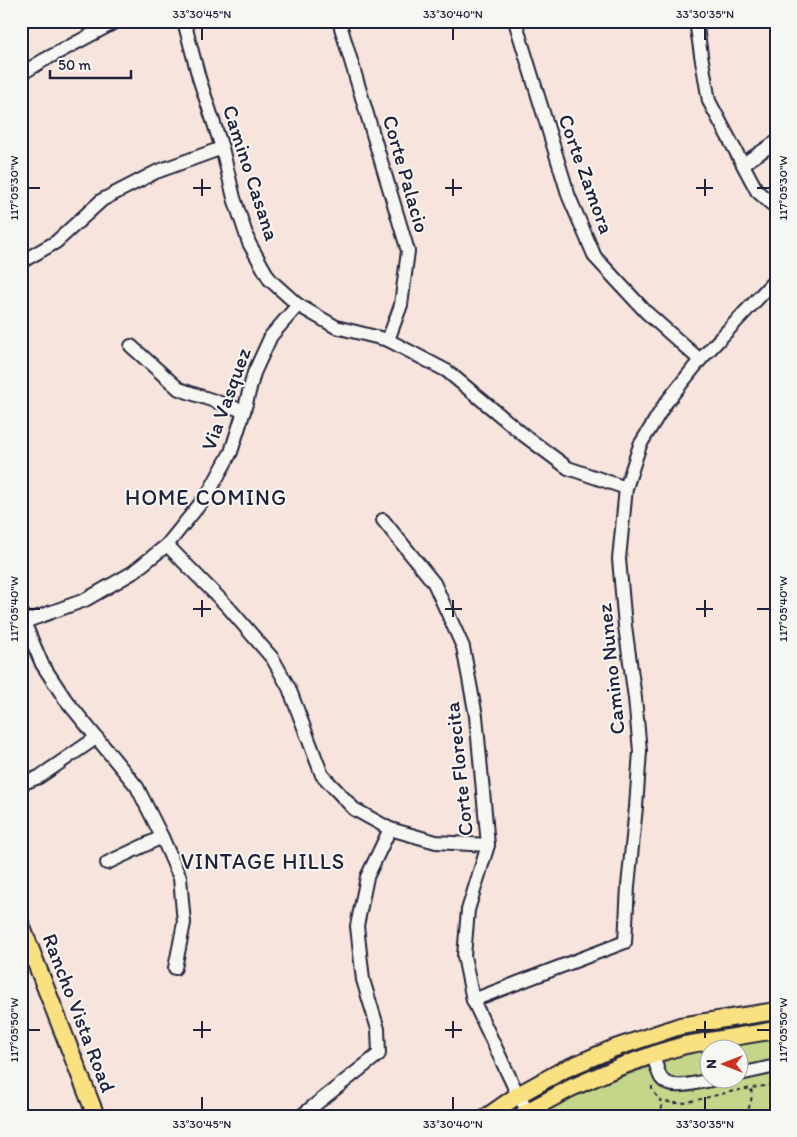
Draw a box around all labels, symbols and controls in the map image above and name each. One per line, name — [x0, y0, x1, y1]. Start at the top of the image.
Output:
text: 33°30'45"N — [173, 7, 231, 21]
text: 33°30'40"N — [423, 7, 483, 21]
text: 33°30'35"N — [676, 7, 734, 21]
scale bar — [50, 48, 131, 80]
text: 50 m — [58, 56, 91, 74]
street label: Camino Casana — [218, 102, 285, 244]
street label: Corte Zamora — [553, 111, 620, 237]
street label: Corte Palacio — [378, 112, 435, 235]
text: 117°05'30"W — [7, 155, 21, 221]
text: 117°05'30"W — [776, 155, 790, 221]
street label: Via Vasquez — [195, 344, 256, 454]
district label: HOME COMING — [125, 484, 287, 511]
text: 117°05'40"W — [7, 576, 21, 642]
text: 117°05'40"W — [776, 576, 790, 642]
street label: Camino Nunez — [591, 602, 630, 736]
street label: Corte Florecita — [439, 701, 478, 837]
district label: VINTAGE HILLS — [181, 848, 345, 875]
street label: Rancho Vista Road — [38, 930, 121, 1096]
text: 117°05'50"W — [7, 998, 21, 1062]
text: 117°05'50"W — [776, 998, 790, 1062]
north arrow — [700, 1040, 750, 1090]
text: N — [703, 1059, 720, 1069]
text: 33°30'45"N — [173, 1117, 231, 1131]
text: 33°30'40"N — [423, 1117, 483, 1131]
text: 33°30'35"N — [676, 1117, 734, 1131]

